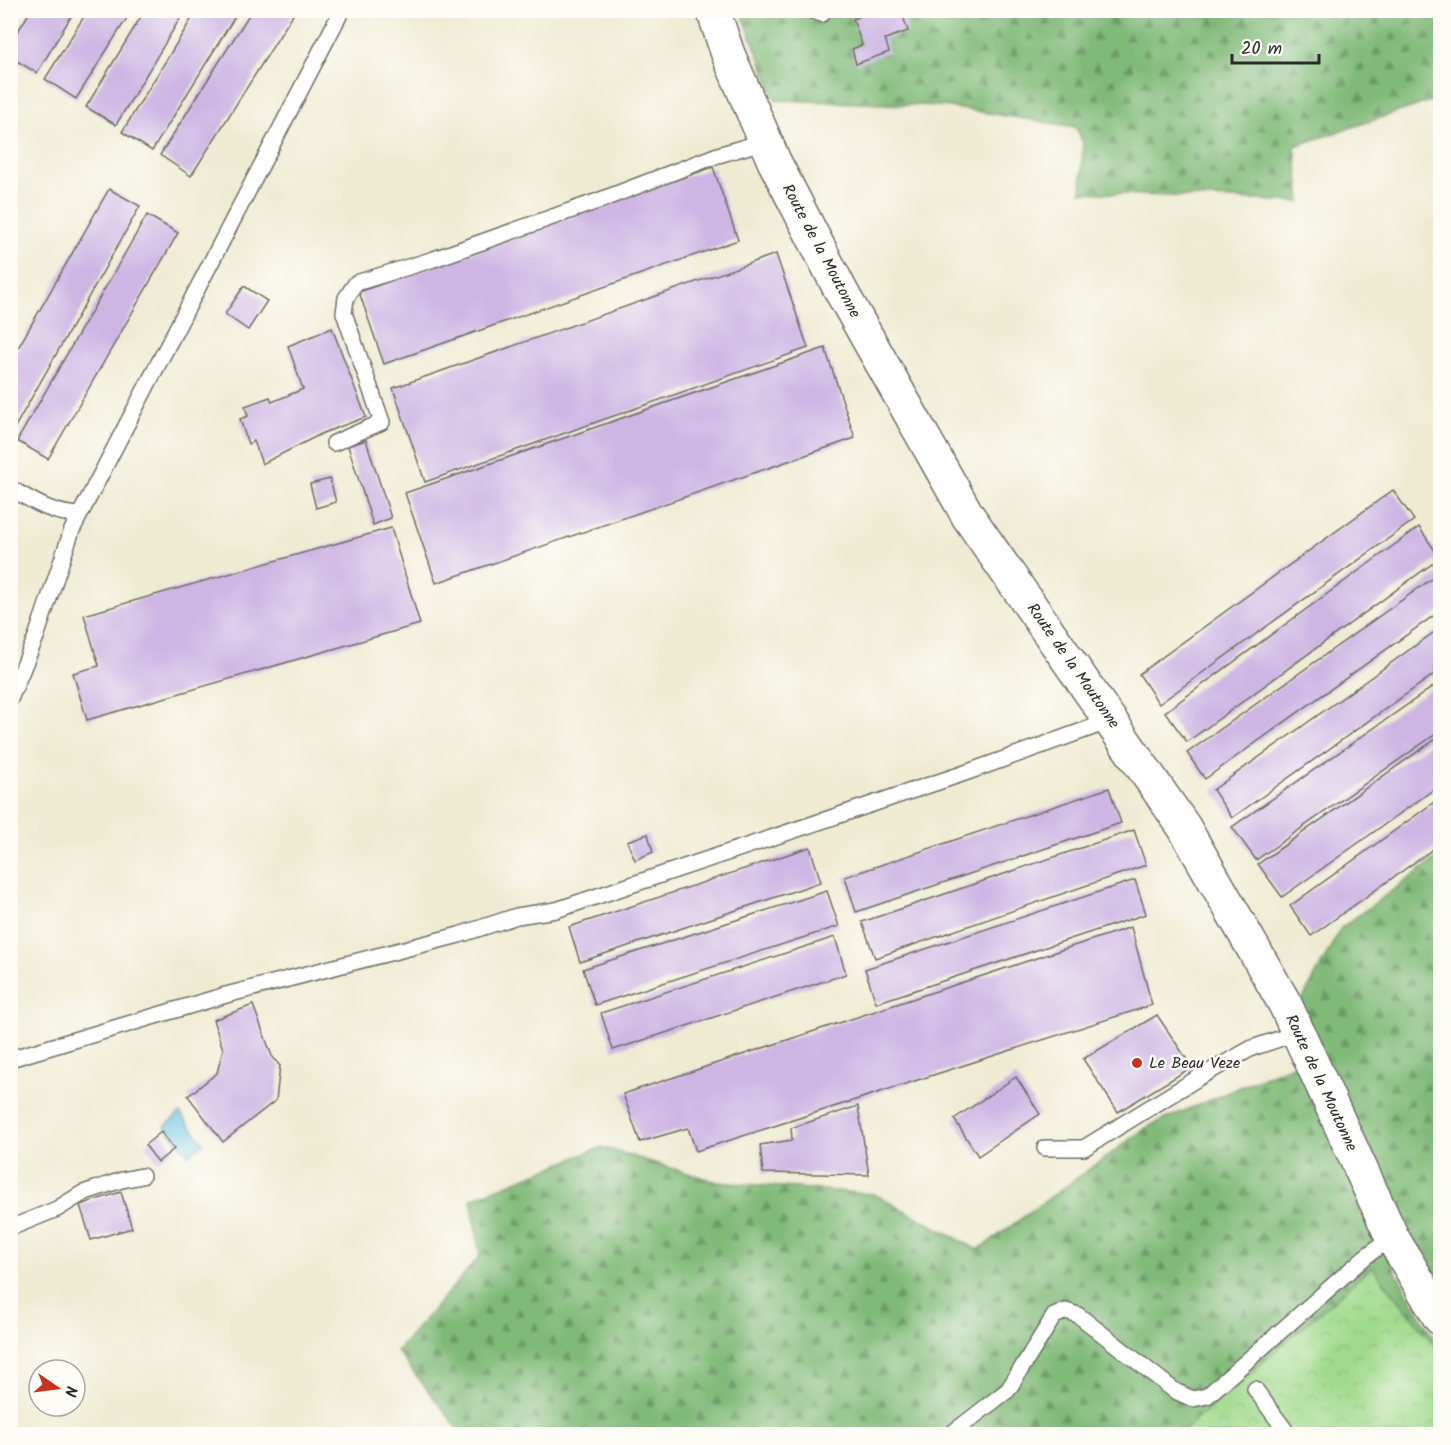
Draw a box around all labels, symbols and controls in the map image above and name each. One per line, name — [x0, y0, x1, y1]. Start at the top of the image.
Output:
scale bar — [1232, 27, 1319, 65]
text: 20 m — [1241, 35, 1282, 64]
street label: Route de la Moutonne — [775, 179, 867, 323]
street label: Route de la Moutonne — [1020, 598, 1126, 734]
street label: Route de la Moutonne — [1278, 1010, 1364, 1156]
place label: Le Beau Veze — [1149, 1051, 1240, 1076]
marker: Le Beau Veze — [1130, 1056, 1144, 1070]
north arrow — [27, 1358, 87, 1418]
text: N — [57, 1383, 83, 1399]

